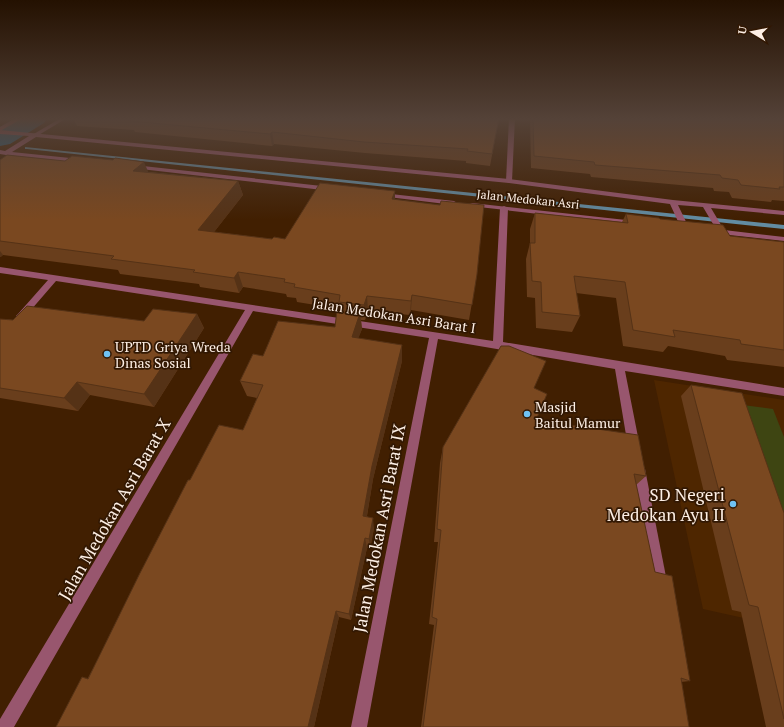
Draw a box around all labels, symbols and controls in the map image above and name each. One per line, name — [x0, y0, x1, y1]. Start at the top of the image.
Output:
north arrow — [732, 12, 772, 52]
text: U — [735, 25, 750, 35]
street label: Jalan Medokan Asri — [476, 186, 581, 212]
street label: Jalan Medokan Asri Barat I — [311, 293, 477, 337]
place label: UPTD Griya Wreda Dinas Sosial — [115, 337, 231, 372]
marker: UPTD Griya Wreda Dinas Sosial — [102, 349, 112, 359]
place label: Masjid Baitul Mamur — [535, 397, 621, 432]
marker: Masjid Baitul Mamur — [522, 409, 532, 419]
street label: Jalan Medokan Asri Barat X — [52, 413, 176, 604]
street label: Jalan Medokan Asri Barat IX — [347, 421, 411, 634]
place label: SD Negeri Medokan Ayu II — [607, 483, 725, 526]
marker: SD Negeri Medokan Ayu II — [728, 499, 738, 509]

